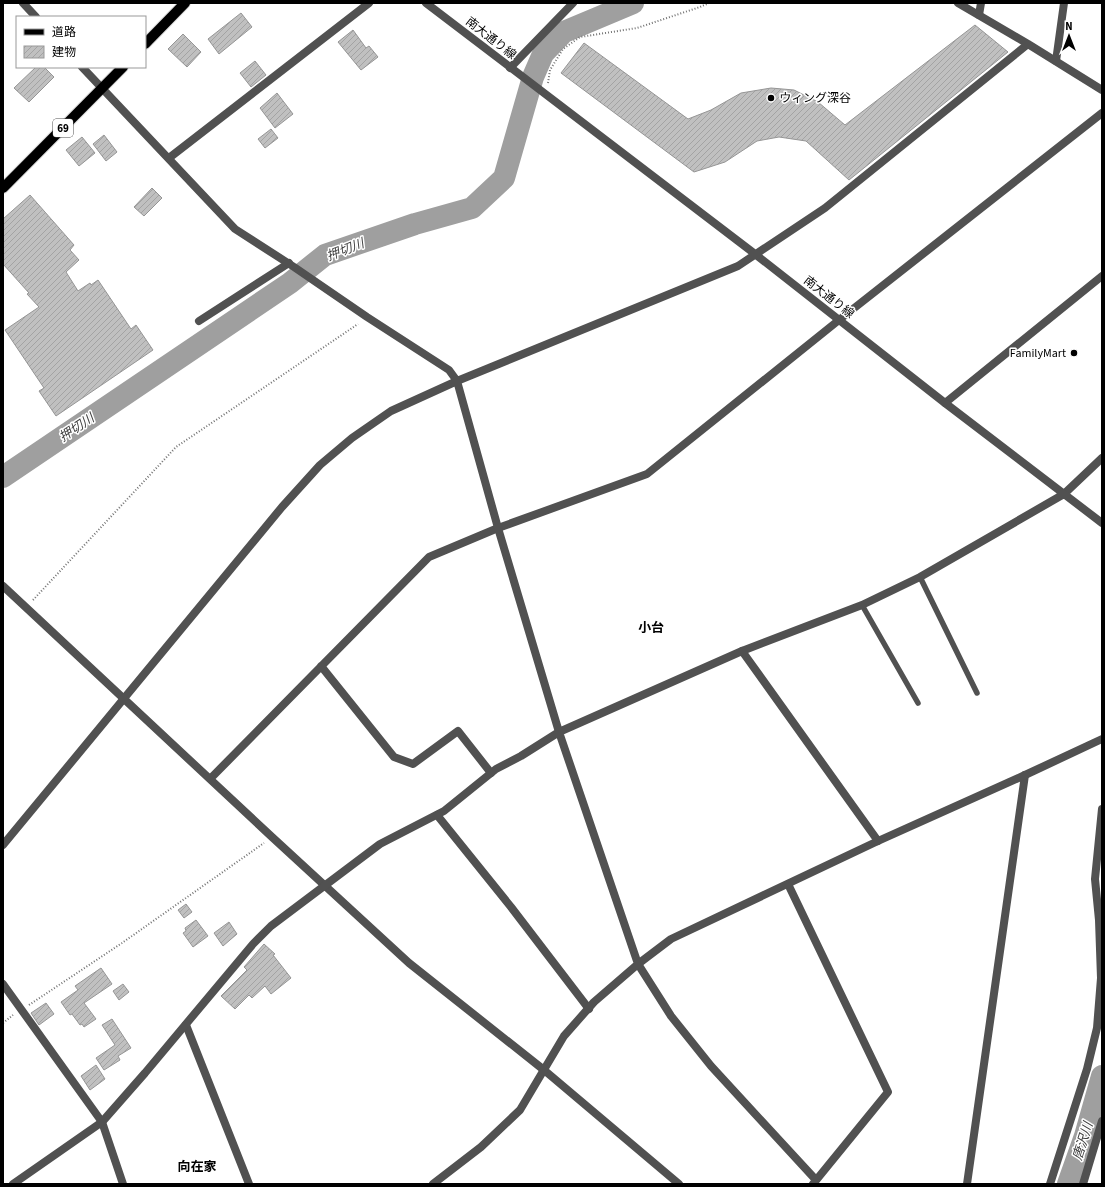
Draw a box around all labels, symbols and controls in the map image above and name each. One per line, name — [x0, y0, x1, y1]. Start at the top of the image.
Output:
street label: 南大通り線 — [462, 13, 520, 64]
legend — [16, 16, 146, 68]
north arrow — [1049, 16, 1089, 56]
text: N — [1065, 19, 1073, 34]
text: 道路 — [52, 24, 76, 41]
text: 建物 — [52, 44, 76, 61]
place label: ウィング深谷 — [779, 90, 851, 107]
marker: ウィング深谷 — [766, 93, 776, 103]
road number: 69 — [53, 119, 73, 137]
water label: 押切川 — [324, 234, 369, 265]
street label: 南大通り線 — [800, 272, 858, 323]
place label: FamilyMart — [1010, 345, 1066, 362]
marker: FamilyMart — [1069, 348, 1079, 358]
water label: 押切川 — [55, 408, 99, 446]
district label: 小台 — [638, 619, 664, 637]
water label: 唐沢川 — [1069, 1118, 1098, 1163]
district label: 向在家 — [177, 1158, 217, 1176]

